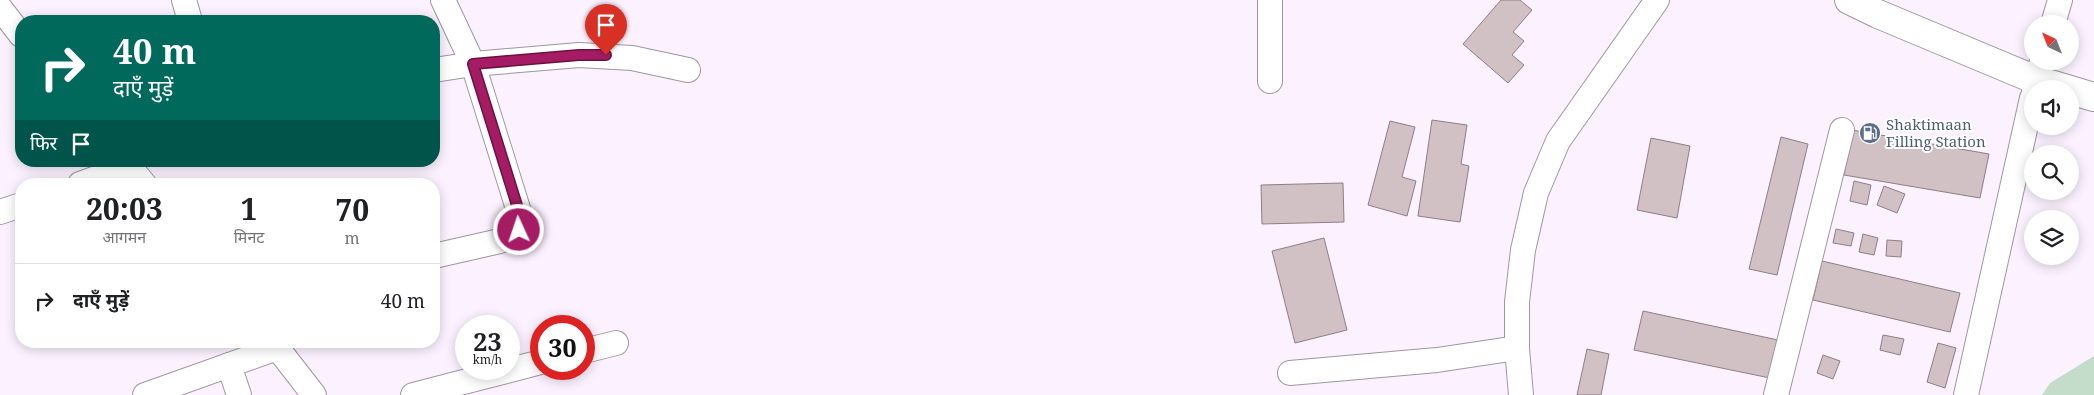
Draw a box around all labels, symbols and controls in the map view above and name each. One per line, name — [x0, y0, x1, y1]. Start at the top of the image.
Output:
pin — [585, 4, 627, 55]
icon: arrive — [592, 11, 620, 39]
north arrow — [2024, 15, 2079, 70]
map controls — [2024, 15, 2079, 265]
text: 40 m — [113, 27, 196, 74]
icon: right — [30, 35, 95, 100]
text: दाएँ मुड़ें — [113, 72, 173, 102]
button: sound — [2024, 80, 2079, 135]
place label: Shaktimaan Filling Station — [1886, 114, 1986, 151]
fuel station icon: Shaktimaan Filling Station — [1858, 121, 1882, 145]
text: फिर — [30, 130, 57, 156]
icon: arrive — [67, 130, 95, 158]
button: search — [2024, 145, 2079, 200]
text: 20:03 — [86, 188, 163, 229]
text: 1 — [241, 188, 257, 229]
text: 70 — [335, 189, 369, 230]
position arrow — [492, 203, 544, 255]
button: layers — [2024, 210, 2079, 265]
text: आगमन — [102, 226, 146, 248]
text: मिनट — [234, 226, 264, 248]
text: m — [345, 227, 360, 249]
icon: right — [30, 287, 58, 315]
text: दाएँ मुड़ें — [73, 287, 129, 313]
text: 40 m — [381, 288, 425, 314]
speed limit sign: 30 — [530, 315, 595, 380]
text: 23 — [473, 324, 502, 358]
text: km/h — [473, 351, 502, 368]

